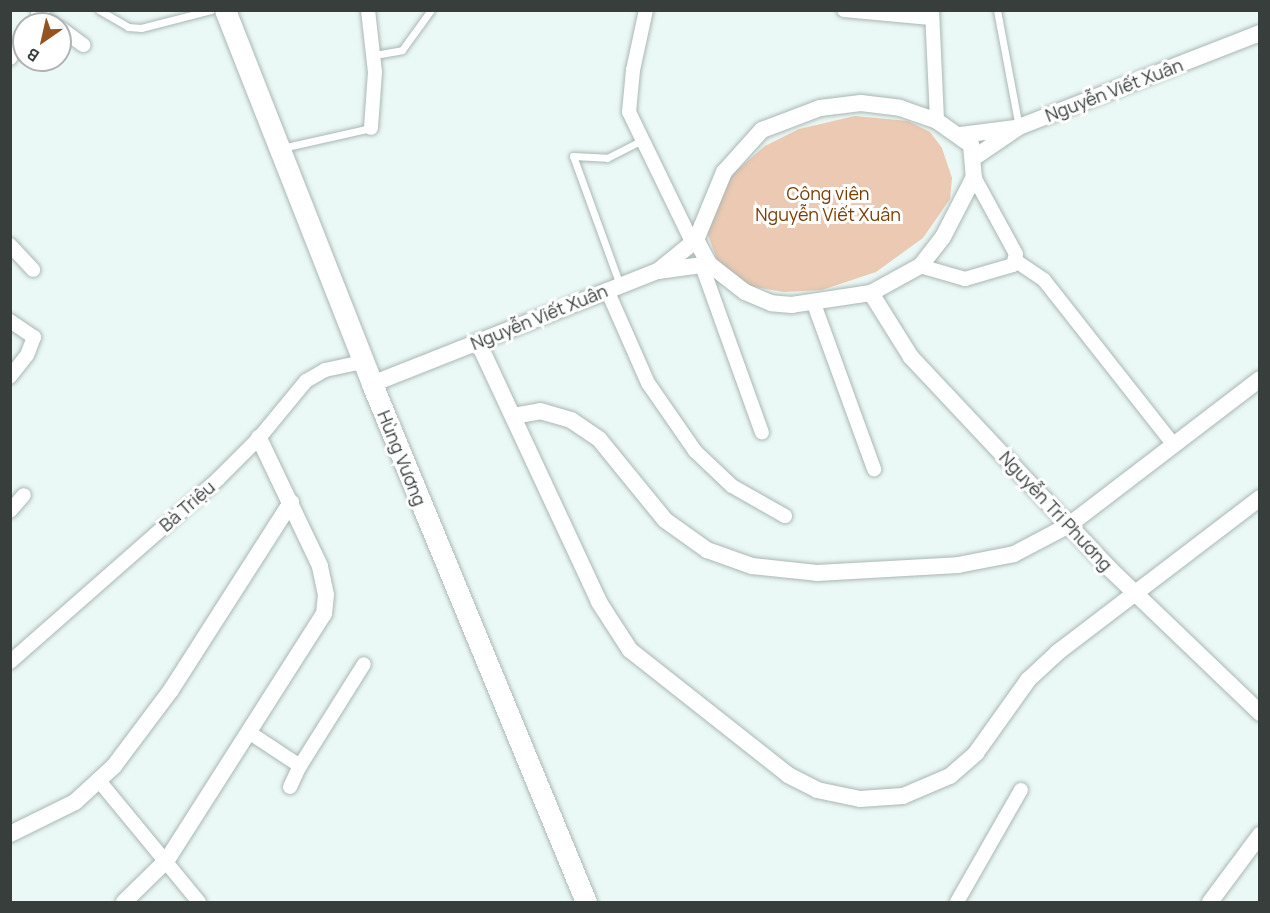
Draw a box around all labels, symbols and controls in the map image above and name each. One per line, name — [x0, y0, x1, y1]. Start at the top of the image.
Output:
north arrow — [12, 12, 72, 72]
text: B — [23, 43, 43, 67]
street label: Nguyễn Viết Xuân — [1042, 54, 1186, 126]
park label: Công viên Nguyễn Viết Xuân — [755, 183, 901, 226]
street label: Nguyễn Viết Xuân — [467, 280, 611, 354]
street label: Hùng Vương — [373, 407, 431, 509]
street label: Nguyễn Tri Phương — [995, 447, 1117, 575]
street label: Bà Triệu — [155, 476, 219, 536]

